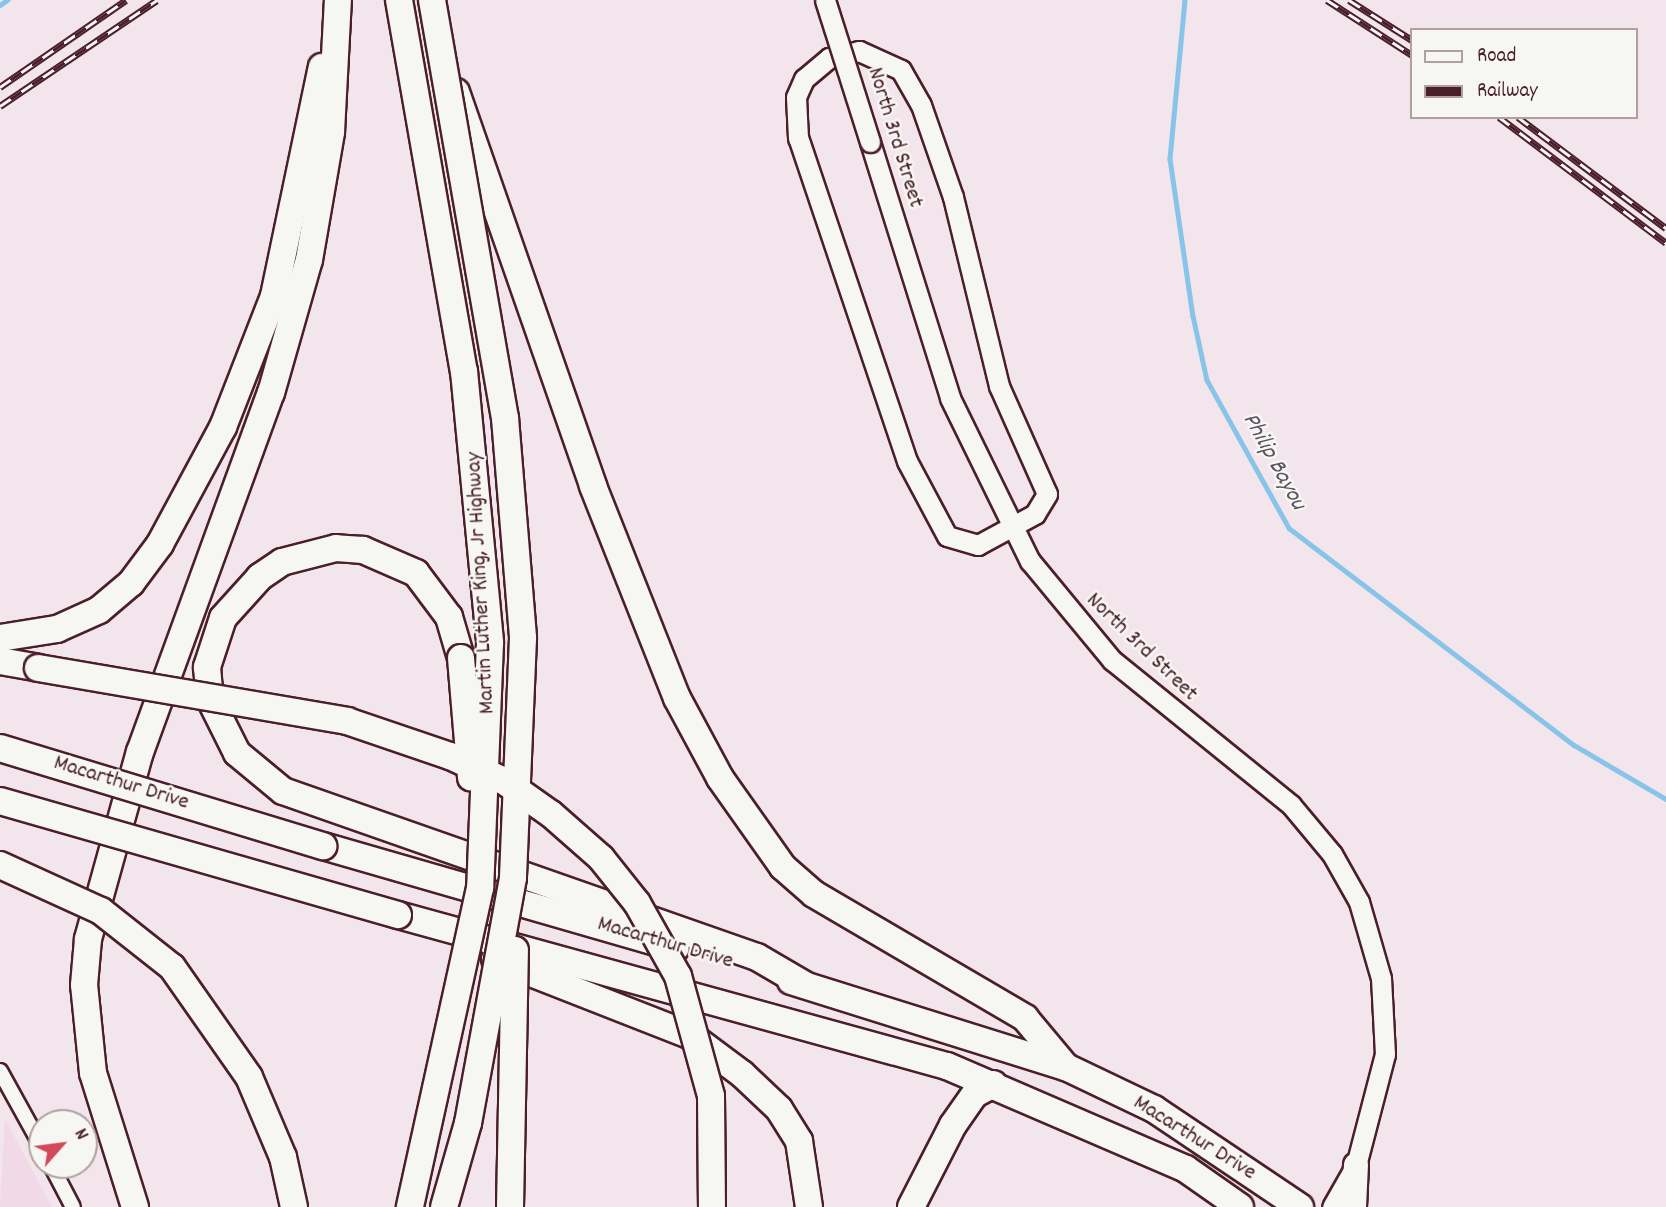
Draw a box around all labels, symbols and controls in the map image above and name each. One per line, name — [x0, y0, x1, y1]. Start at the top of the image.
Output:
legend — [1410, 28, 1638, 119]
text: Road — [1477, 42, 1516, 72]
street label: North 3rd Street — [860, 65, 928, 211]
text: Railway — [1477, 77, 1538, 107]
water label: Philip Bayou — [1235, 409, 1311, 515]
street label: Martin Luther King, Jr Highway — [461, 451, 503, 715]
street label: North 3rd Street — [1079, 588, 1203, 708]
street label: Macarthur Drive — [50, 750, 192, 818]
street label: Macarthur Drive — [594, 911, 736, 977]
street label: Macarthur Drive — [1127, 1090, 1261, 1188]
north arrow — [28, 1109, 98, 1179]
text: N — [66, 1124, 94, 1145]

